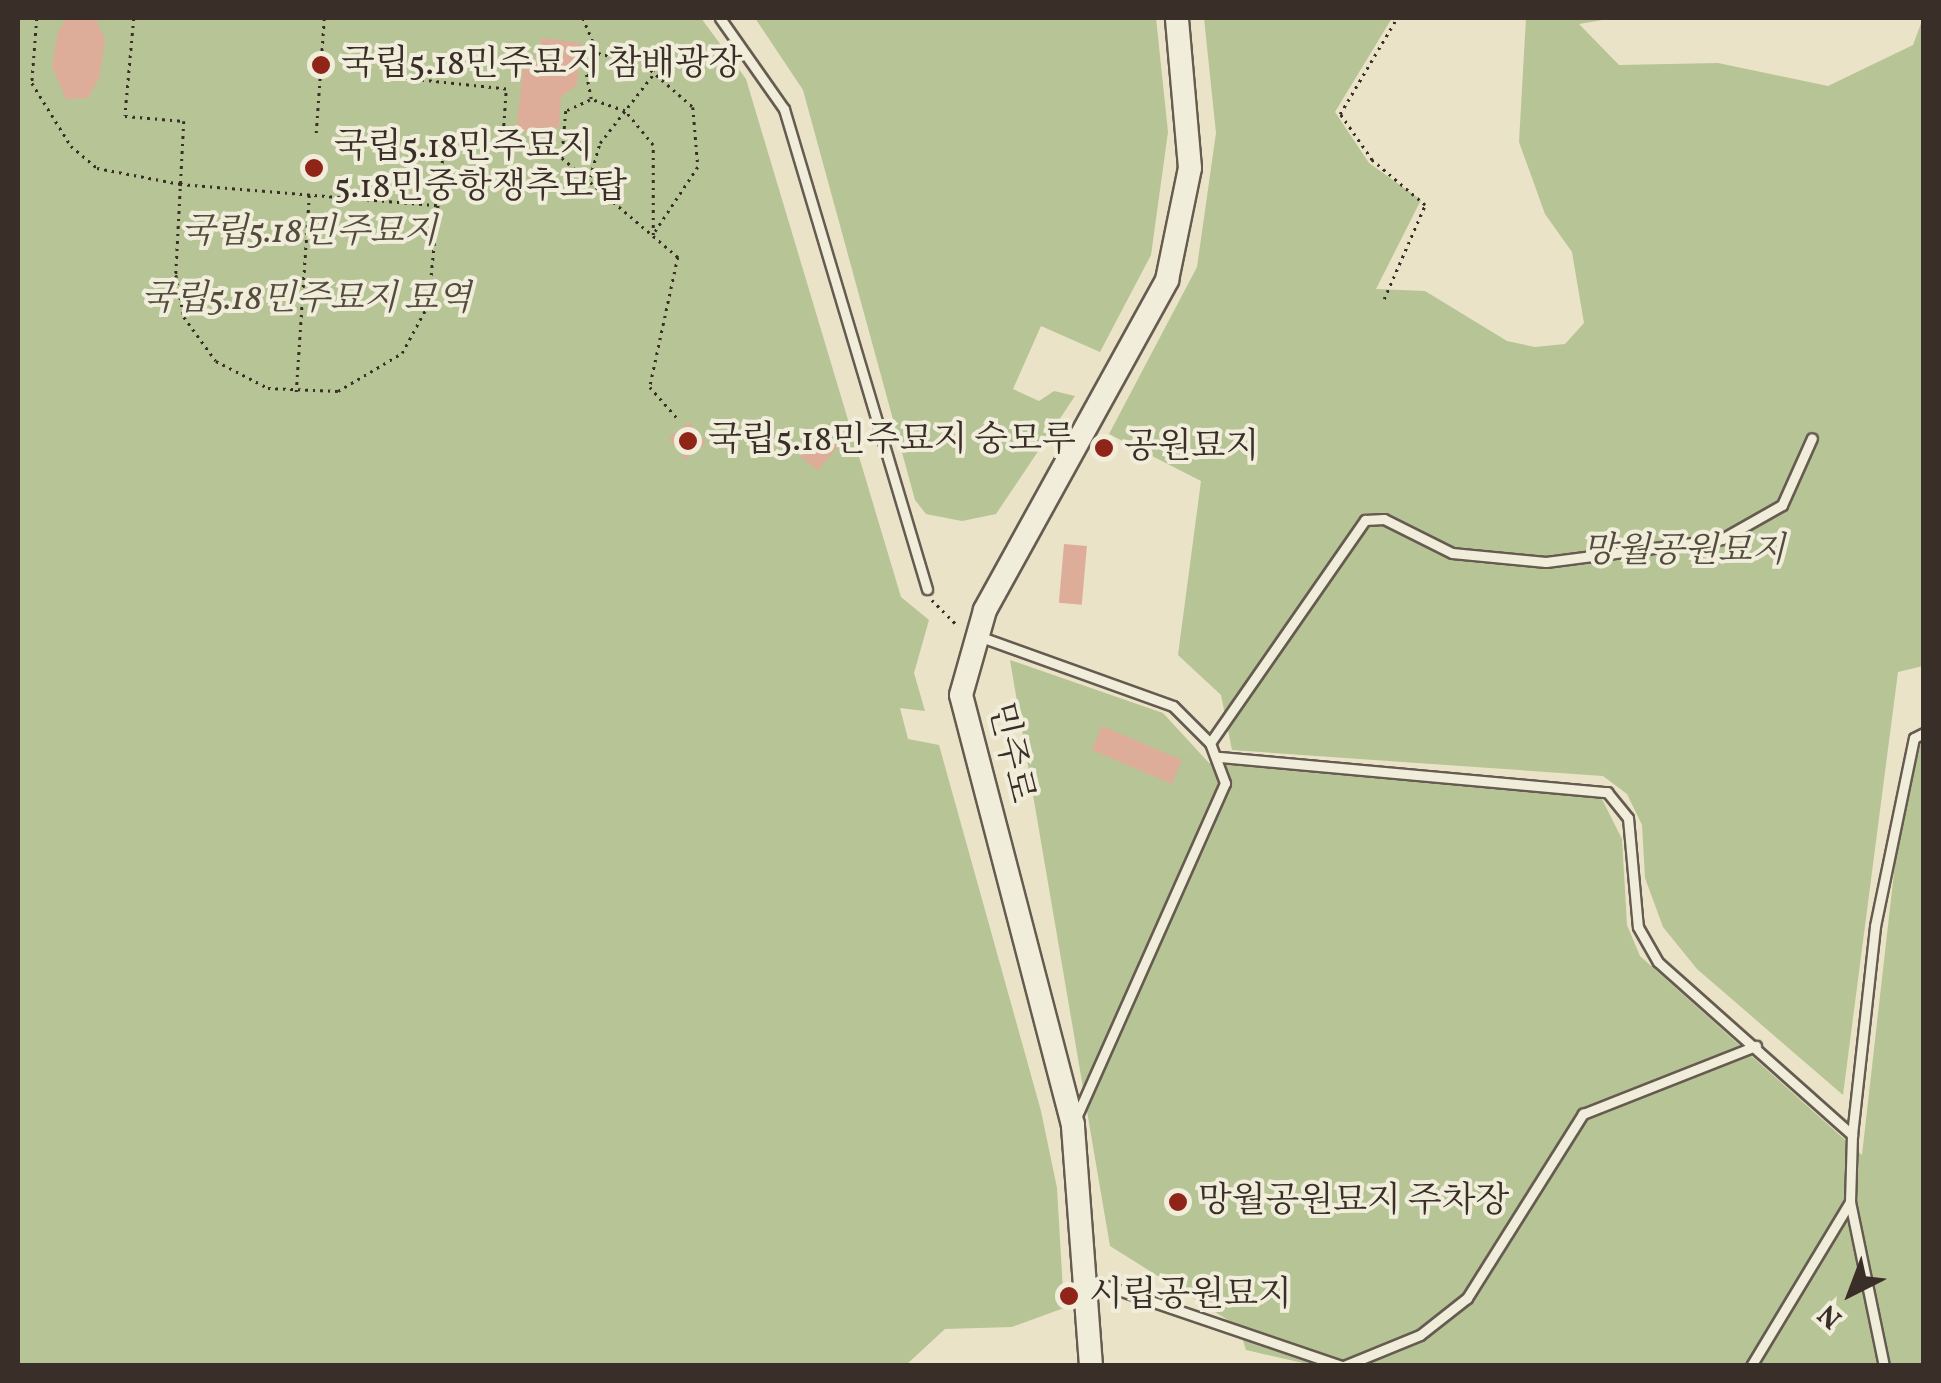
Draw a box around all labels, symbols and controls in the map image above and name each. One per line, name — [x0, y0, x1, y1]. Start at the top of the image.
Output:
place label: 국립5.18민주묘지 참배광장 — [341, 44, 743, 86]
marker: 국립5.18민주묘지 참배광장 — [310, 54, 332, 76]
place label: 국립5.18민주묘지 5.18민중항쟁추모탑 — [334, 127, 627, 209]
marker: 국립5.18민주묘지 5.18민중항쟁추모탑 — [303, 157, 325, 179]
park label: 국립5.18민주묘지 — [181, 212, 437, 254]
park label: 국립5.18민주묘지 묘역 — [141, 279, 471, 321]
place label: 국립5.18민주묘지 숭모루 — [708, 420, 1076, 462]
place label: 공원묘지 — [1124, 427, 1259, 469]
marker: 국립5.18민주묘지 숭모루 — [677, 430, 699, 452]
marker: 공원묘지 — [1093, 437, 1115, 459]
park label: 망월공원묘지 — [1583, 531, 1785, 573]
street label: 민주로 — [978, 699, 1042, 807]
place label: 망월공원묘지 주차장 — [1198, 1181, 1509, 1223]
marker: 망월공원묘지 주차장 — [1167, 1191, 1189, 1213]
north arrow — [1801, 1243, 1901, 1343]
place label: 시립공원묘지 — [1089, 1275, 1292, 1317]
marker: 시립공원묘지 — [1058, 1285, 1080, 1307]
text: N — [1810, 1294, 1851, 1337]

